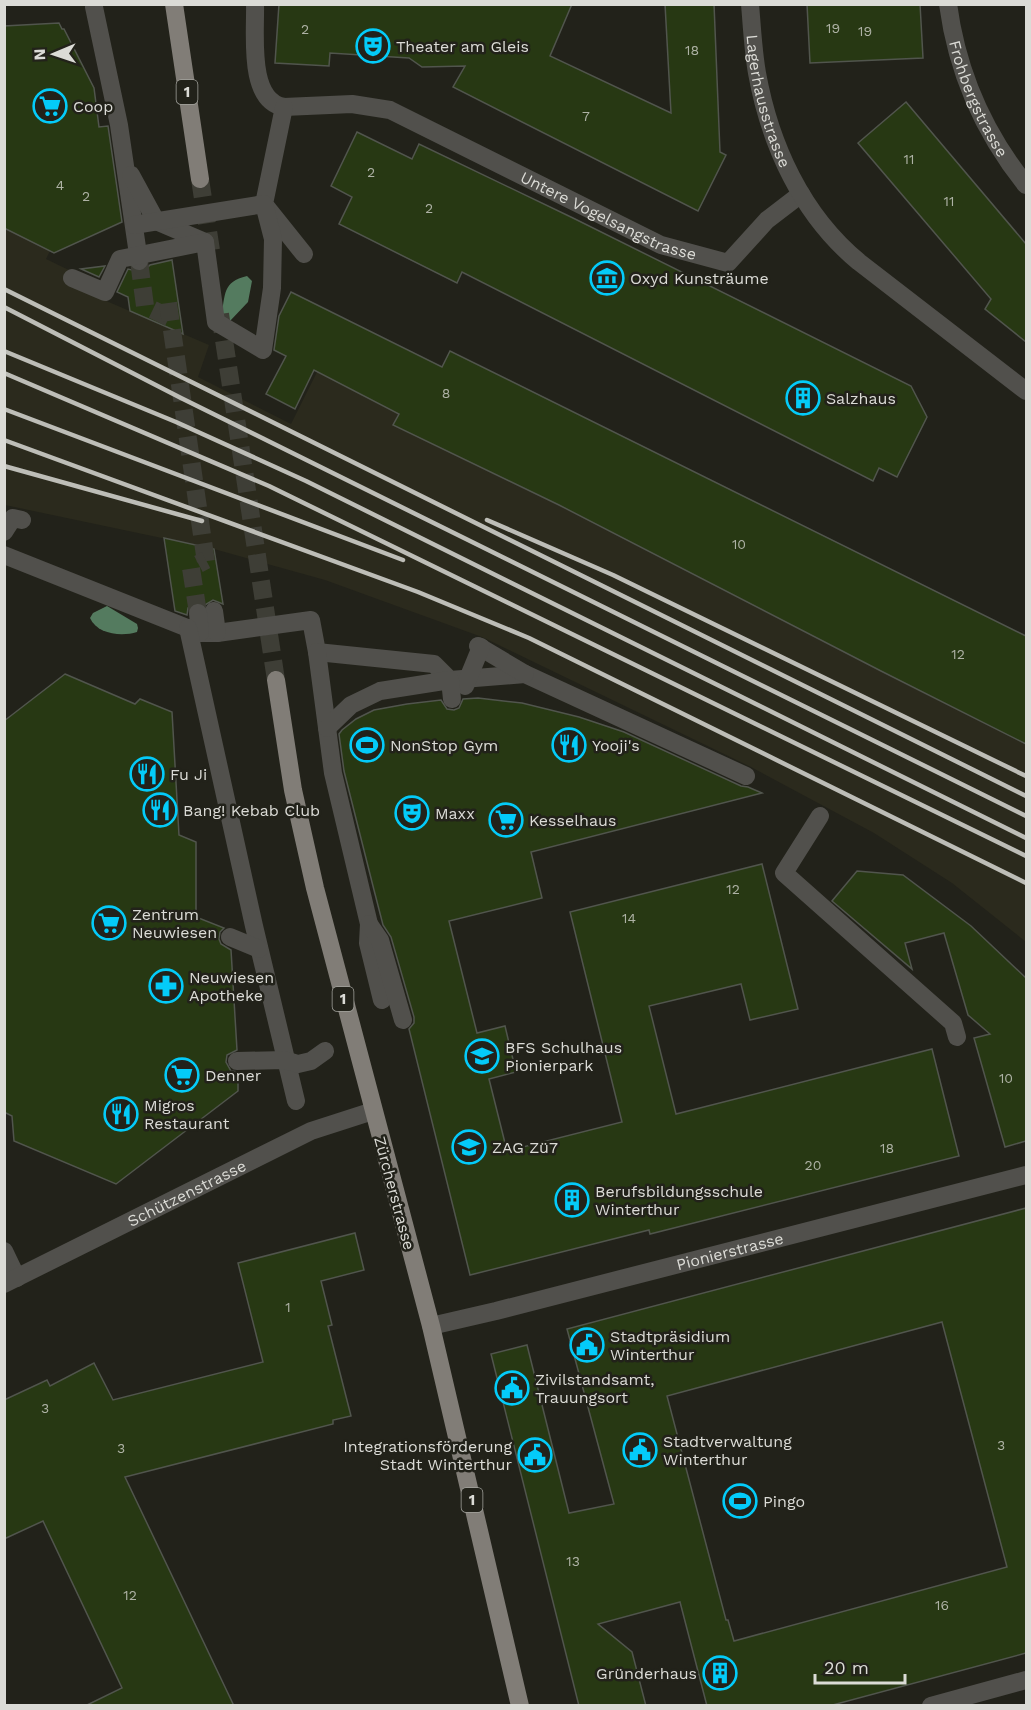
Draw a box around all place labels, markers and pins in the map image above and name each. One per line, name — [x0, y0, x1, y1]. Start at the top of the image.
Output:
theatre icon: Theater am Gleis — [355, 28, 391, 64]
place label: Theater am Gleis — [396, 37, 529, 56]
supermarket icon: Coop — [32, 88, 68, 124]
place label: Coop — [73, 97, 113, 116]
museum icon: Oxyd Kunsträume — [589, 260, 625, 296]
place label: Oxyd Kunsträume — [630, 269, 769, 288]
building icon: Salzhaus — [785, 380, 821, 416]
place label: Salzhaus — [826, 389, 896, 408]
sports icon: NonStop Gym — [349, 727, 385, 763]
restaurant icon: Yooji's — [551, 727, 587, 763]
place label: NonStop Gym — [390, 736, 498, 755]
place label: Yooji's — [592, 736, 640, 755]
restaurant icon: Fu Ji — [129, 756, 165, 792]
place label: Fu Ji — [170, 765, 207, 784]
restaurant icon: Bang! Kebab Club — [142, 792, 178, 828]
theatre icon: Maxx — [394, 795, 430, 831]
place label: Bang! Kebab Club — [183, 801, 320, 820]
supermarket icon: Kesselhaus — [488, 802, 524, 838]
place label: Maxx — [435, 804, 475, 823]
place label: Kesselhaus — [529, 811, 616, 830]
supermarket icon: Zentrum Neuwiesen — [91, 905, 127, 941]
place label: Zentrum Neuwiesen — [132, 905, 217, 942]
pharmacy icon: Neuwiesen Apotheke — [148, 968, 184, 1004]
place label: Neuwiesen Apotheke — [189, 968, 274, 1005]
school or university icon: BFS Schulhaus Pionierpark — [464, 1038, 500, 1074]
place label: BFS Schulhaus Pionierpark — [505, 1038, 622, 1075]
supermarket icon: Denner — [164, 1057, 200, 1093]
place label: Denner — [205, 1066, 262, 1085]
restaurant icon: Migros Restaurant — [103, 1096, 139, 1132]
place label: Migros Restaurant — [144, 1096, 230, 1133]
school or university icon: ZAG Zü7 — [451, 1129, 487, 1165]
place label: ZAG Zü7 — [492, 1138, 558, 1157]
building icon: Berufsbildungsschule Winterthur — [554, 1182, 590, 1218]
place label: Berufsbildungsschule Winterthur — [595, 1182, 763, 1219]
public building icon: Stadtpräsidium Winterthur — [569, 1327, 605, 1363]
place label: Stadtpräsidium Winterthur — [610, 1327, 730, 1364]
public building icon: Zivilstandsamt, Trauungsort — [494, 1370, 530, 1406]
place label: Zivilstandsamt, Trauungsort — [535, 1370, 655, 1407]
public building icon: Stadtverwaltung Winterthur — [622, 1432, 658, 1468]
place label: Stadtverwaltung Winterthur — [663, 1432, 792, 1469]
place label: Integrationsförderung Stadt Winterthur — [343, 1437, 512, 1474]
public building icon: Integrationsförderung Stadt Winterthur — [517, 1437, 553, 1473]
sports icon: Pingo — [722, 1483, 758, 1519]
place label: Pingo — [763, 1492, 805, 1511]
building icon: Gründerhaus — [702, 1655, 738, 1691]
place label: Gründerhaus — [596, 1664, 697, 1683]

